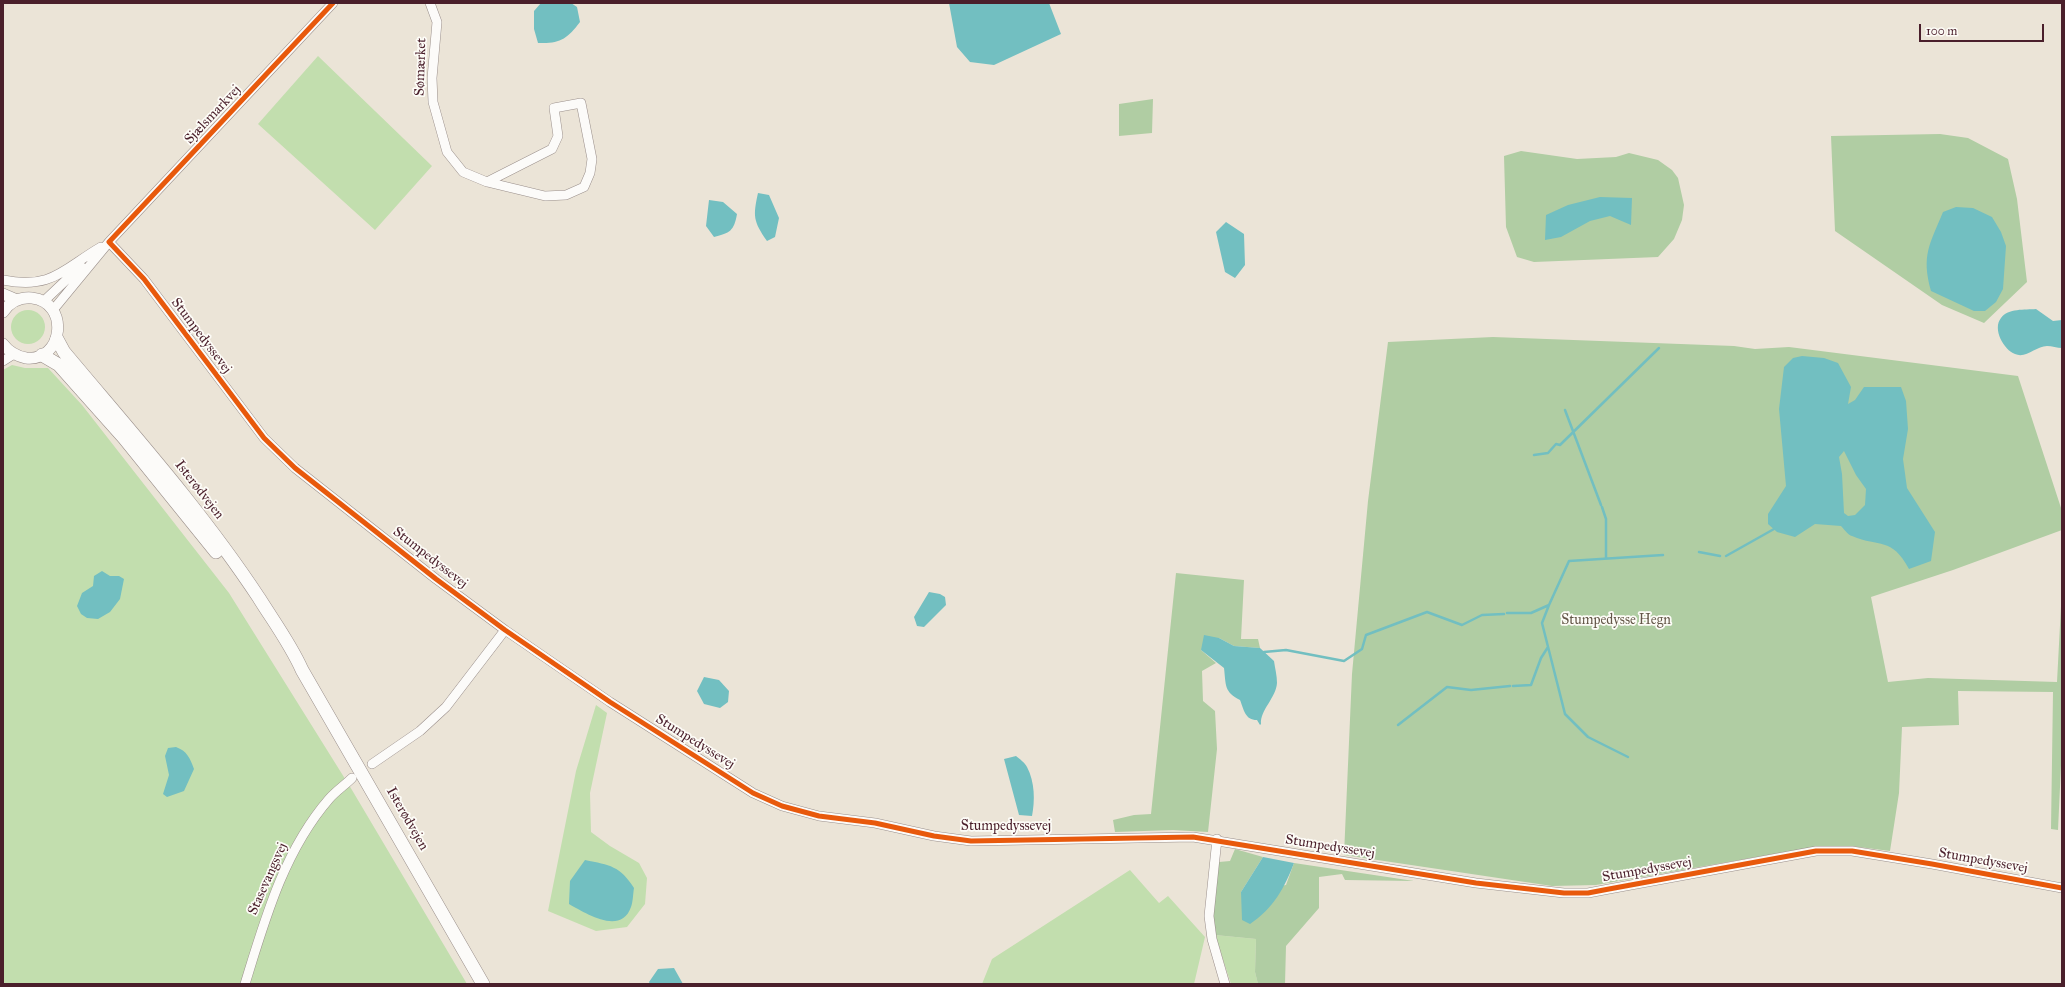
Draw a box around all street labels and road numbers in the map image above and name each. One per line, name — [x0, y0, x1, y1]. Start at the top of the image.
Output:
street label: Sømærket — [412, 38, 430, 96]
street label: Sjælsmarkvej — [181, 82, 245, 148]
street label: Stumpedyssevej — [167, 295, 235, 377]
street label: Isterødvejen — [171, 457, 227, 523]
street label: Stumpedyssevej — [389, 524, 471, 592]
street label: Stumpedyssevej — [652, 711, 738, 773]
street label: Isterødvejen — [382, 784, 432, 854]
street label: Stumpedyssevej — [961, 819, 1051, 835]
street label: Stumpedyssevej — [1284, 832, 1376, 862]
street label: Stasevangsvej — [245, 840, 291, 918]
street label: Stumpedyssevej — [1937, 845, 2029, 877]
street label: Stumpedyssevej — [1601, 854, 1693, 886]

